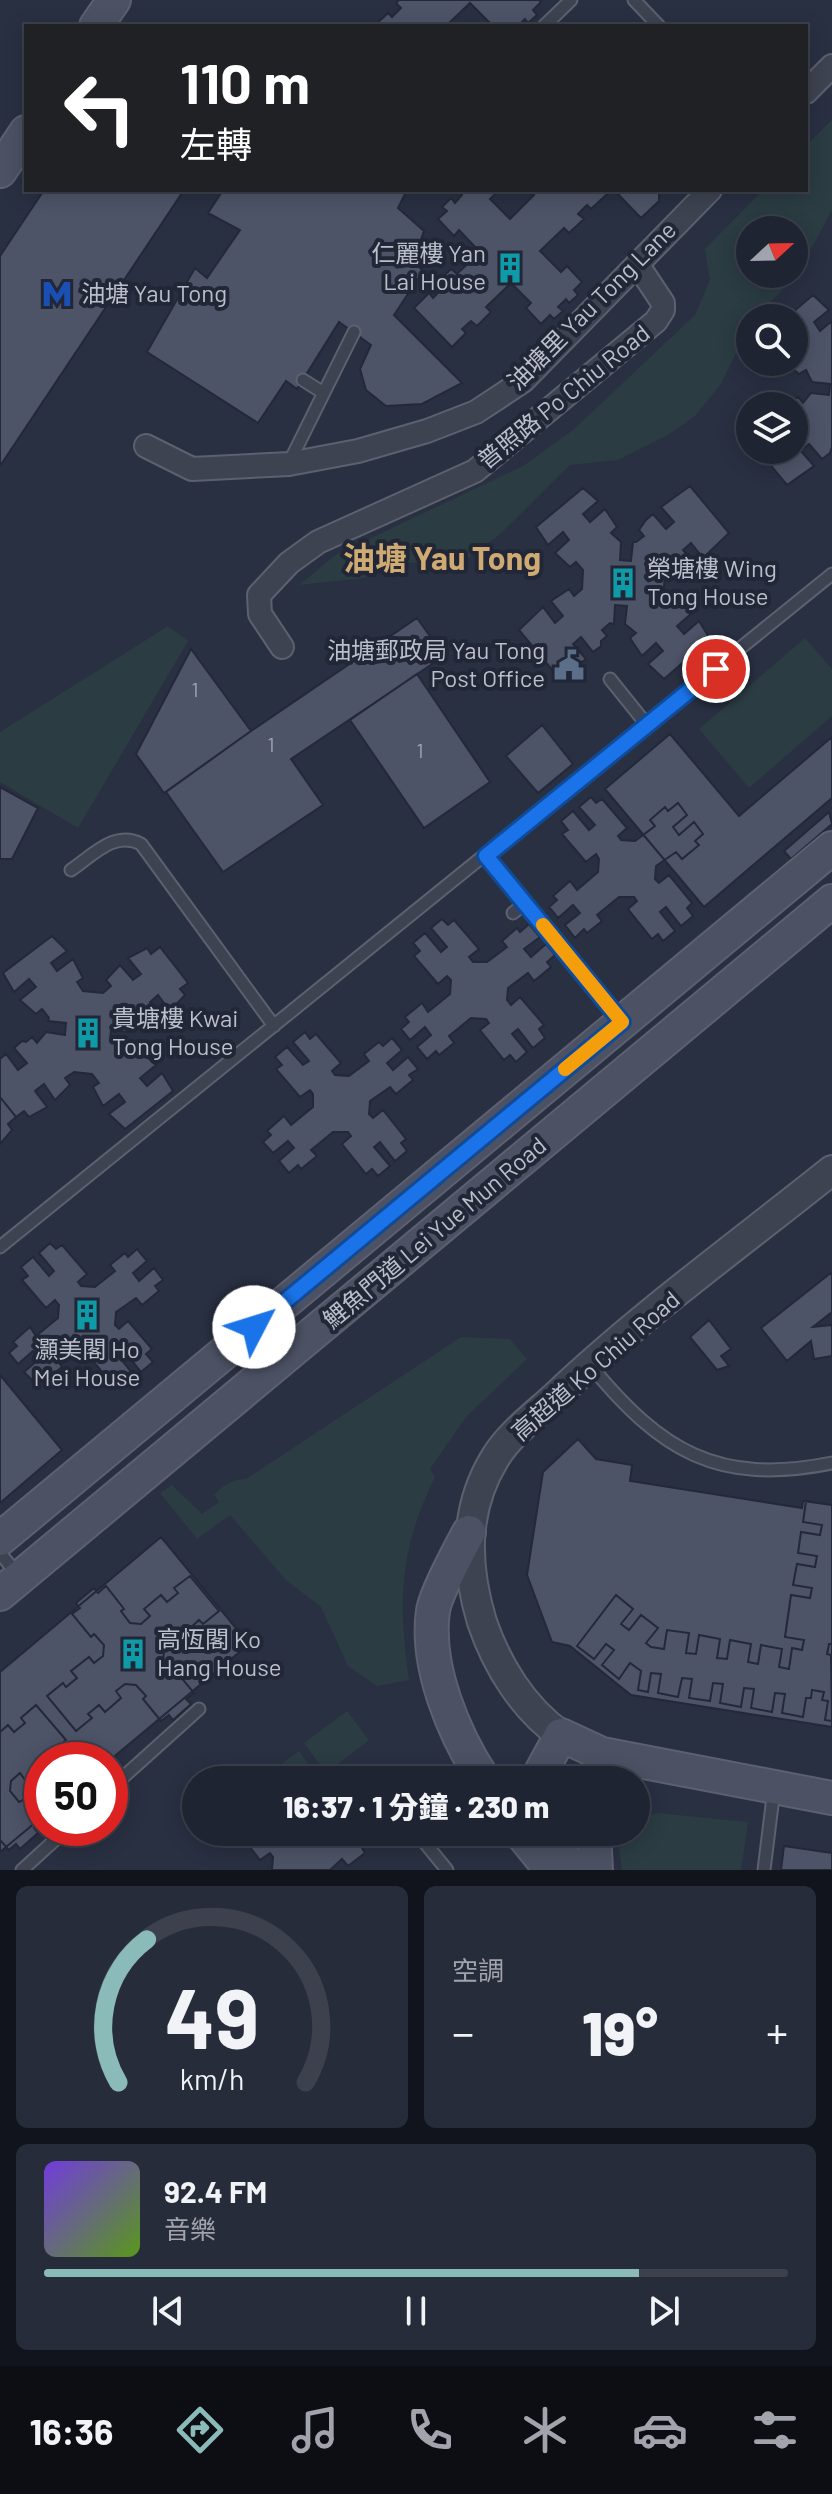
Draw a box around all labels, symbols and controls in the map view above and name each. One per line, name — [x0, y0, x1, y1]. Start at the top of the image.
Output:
text: 110 m — [180, 48, 310, 115]
icon: left — [48, 56, 152, 160]
text: 左轉 — [180, 122, 252, 165]
street label: 油塘里 Yau Tong Lane — [501, 215, 681, 395]
north arrow — [736, 216, 808, 288]
map controls — [736, 216, 808, 464]
place label: 仁麗樓 Yan Lai House — [371, 238, 486, 295]
building icon: 仁麗樓 Yan Lai House — [493, 251, 527, 285]
metro station icon: 油塘 Yau Tong — [40, 277, 74, 311]
place label: 油塘 Yau Tong — [81, 278, 227, 307]
button: search — [736, 304, 808, 376]
street label: 普照路 Po Chiu Road — [471, 318, 655, 474]
button: layers — [736, 392, 808, 464]
district label: 油塘 Yau Tong — [343, 538, 541, 576]
place label: 榮塘樓 Wing Tong House — [647, 553, 777, 610]
building icon: 榮塘樓 Wing Tong House — [606, 566, 640, 600]
place label: 油塘郵政局 Yau Tong Post Office — [327, 635, 545, 692]
pin — [682, 635, 750, 703]
icon: arrive — [694, 647, 738, 691]
public building icon: 油塘郵政局 Yau Tong Post Office — [552, 648, 586, 682]
house number: 1 — [192, 677, 199, 701]
house number: 1 — [268, 732, 275, 756]
house number: 1 — [417, 738, 424, 762]
place label: 貴塘樓 Kwai Tong House — [112, 1003, 238, 1060]
building icon: 貴塘樓 Kwai Tong House — [71, 1016, 105, 1050]
street label: 鯉魚門道 Lei Yue Mun Road — [317, 1130, 552, 1334]
street label: 高超道 Ko Chiu Road — [505, 1284, 685, 1446]
position arrow — [212, 1285, 296, 1369]
building icon: 灝美閣 Ho Mei House — [70, 1298, 104, 1332]
place label: 灝美閣 Ho Mei House — [34, 1334, 140, 1391]
place label: 高恆閣 Ko Hang House — [157, 1624, 282, 1681]
building icon: 高恆閣 Ko Hang House — [116, 1637, 150, 1671]
speed limit sign: 50 — [24, 1742, 128, 1846]
text: 16:37 · 1 分鐘 · 230 m — [283, 1788, 549, 1824]
text: 空調 — [452, 1954, 504, 1985]
text: 49 — [165, 1966, 259, 2066]
text: 19° — [582, 1996, 658, 2068]
text: − — [452, 2005, 474, 2058]
text: + — [766, 2005, 788, 2058]
text: km/h — [180, 2061, 244, 2096]
text: 92.4 FM — [164, 2173, 267, 2209]
text: 音樂 — [164, 2213, 216, 2244]
icon: previous — [146, 2289, 190, 2333]
icon: pause — [394, 2289, 438, 2333]
icon: next — [642, 2289, 686, 2333]
icon: directions — [172, 2402, 228, 2458]
icon: music — [287, 2402, 343, 2458]
icon: phone — [402, 2402, 458, 2458]
icon: climate — [517, 2402, 573, 2458]
icon: car — [632, 2402, 688, 2458]
icon: filters — [747, 2402, 803, 2458]
text: 16:36 — [29, 2409, 113, 2452]

